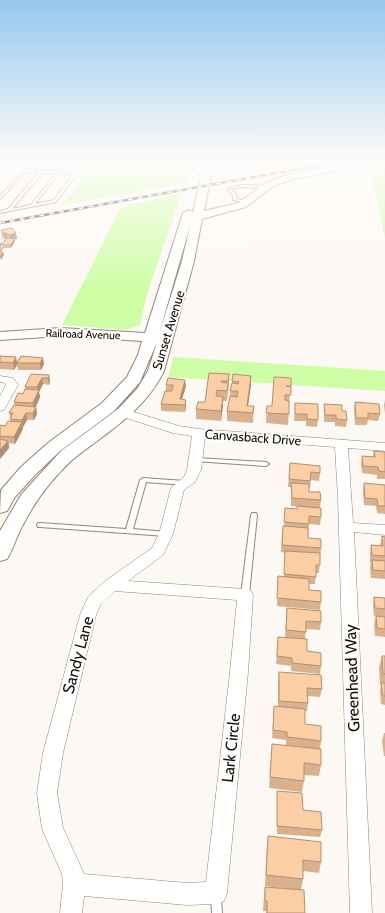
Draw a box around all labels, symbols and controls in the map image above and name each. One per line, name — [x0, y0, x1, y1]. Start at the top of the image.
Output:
street label: Sunset Avenue — [148, 288, 188, 372]
street label: Railroad Avenue — [45, 326, 121, 342]
street label: Canvasback Drive — [204, 426, 302, 448]
street label: Sandy Lane — [59, 614, 97, 696]
street label: Greenhead Way — [341, 624, 363, 732]
street label: Lark Circle — [218, 713, 244, 783]

